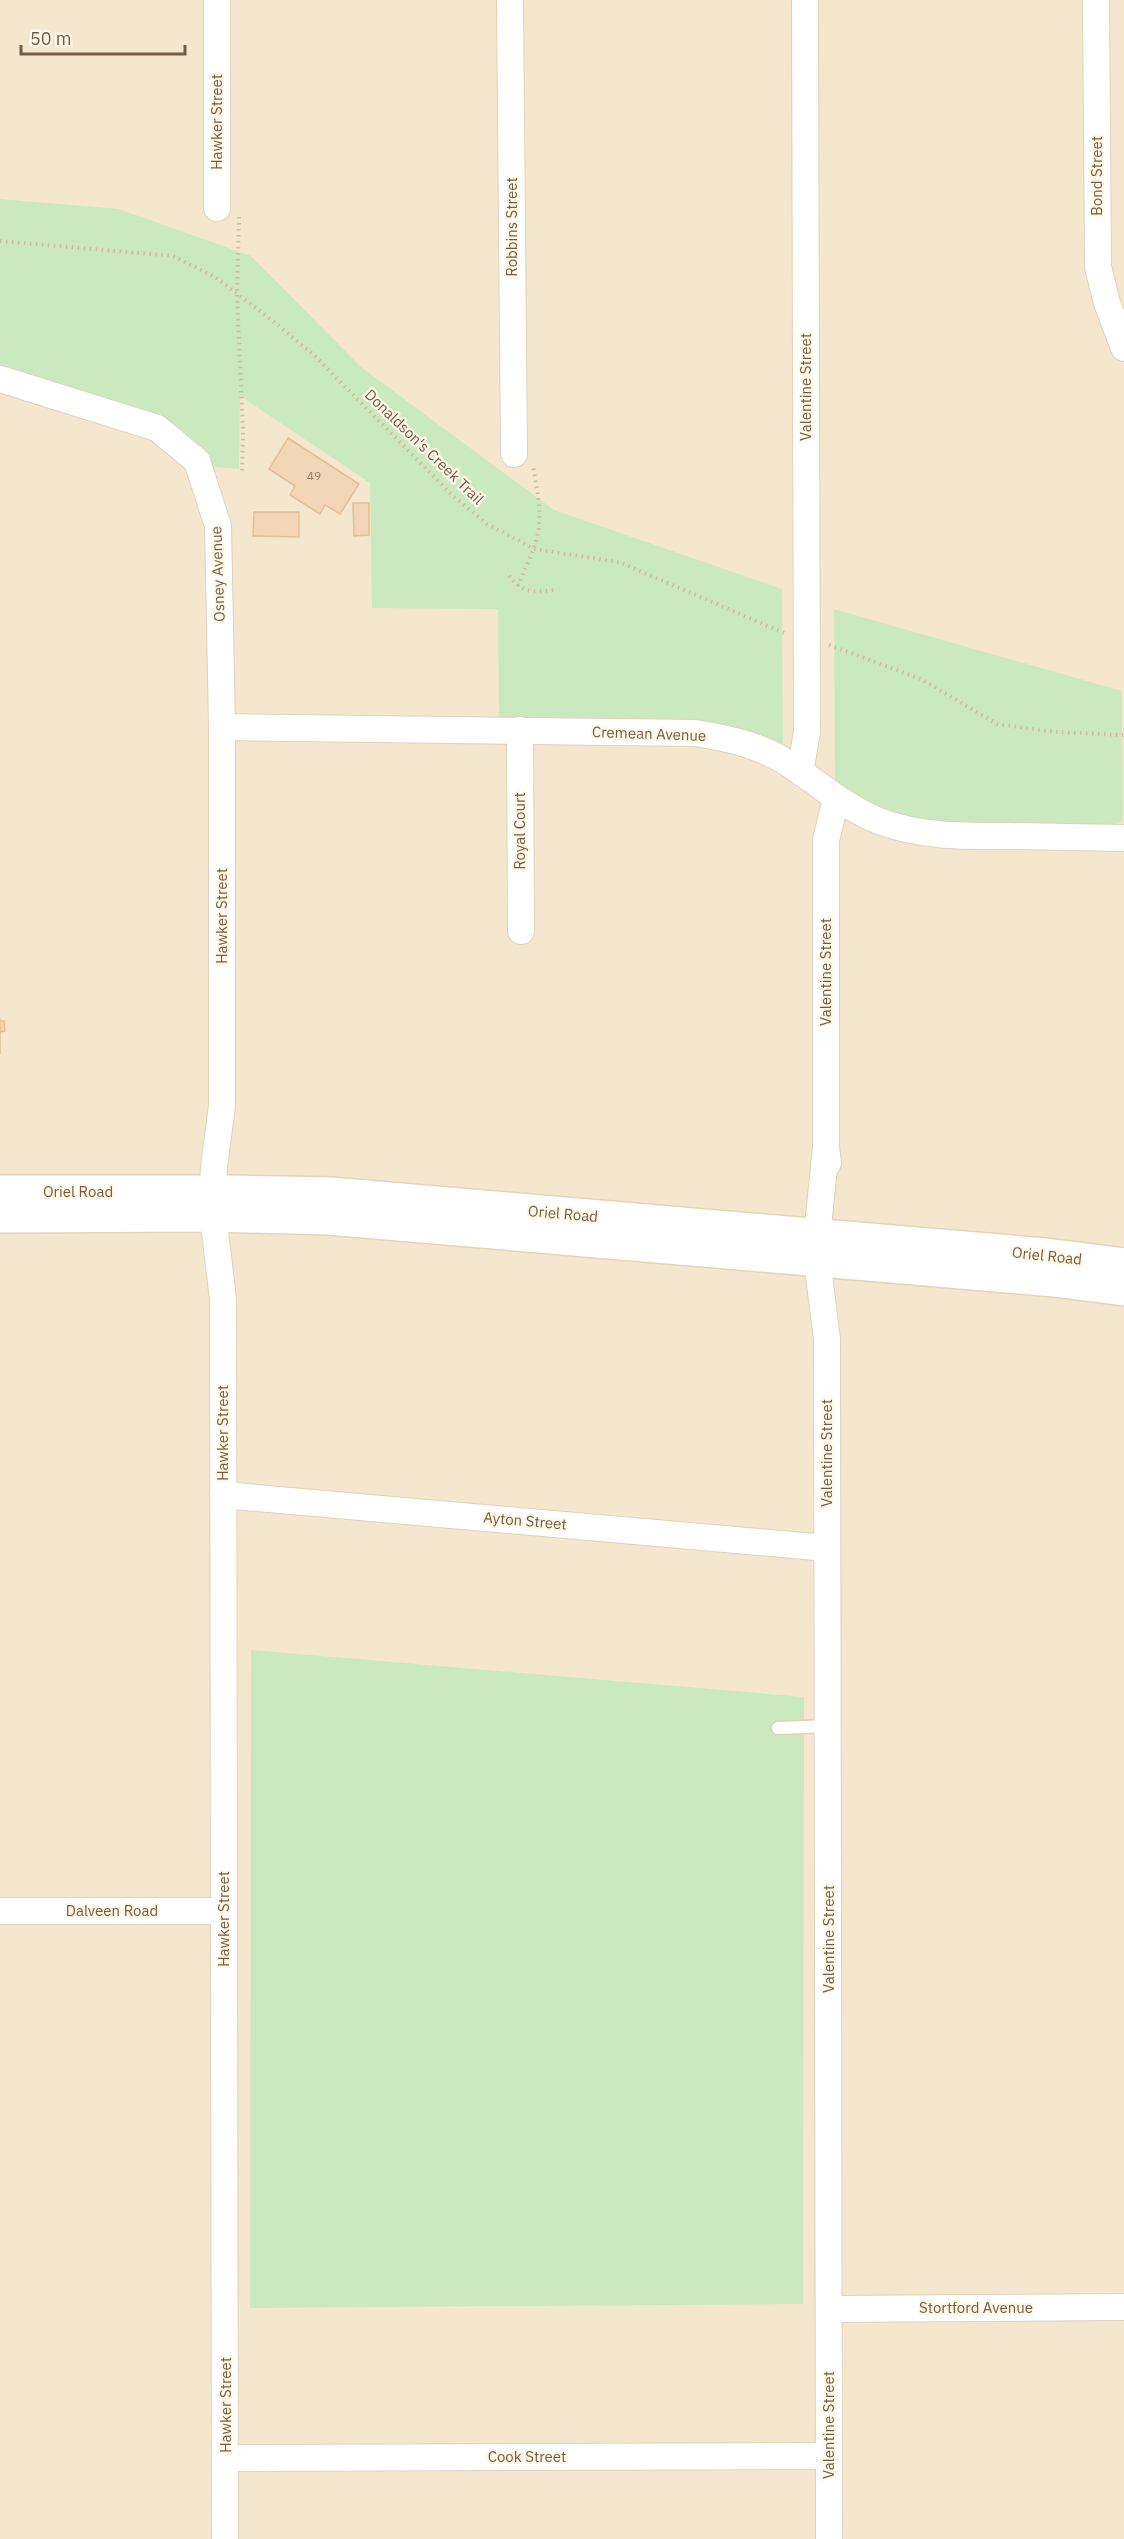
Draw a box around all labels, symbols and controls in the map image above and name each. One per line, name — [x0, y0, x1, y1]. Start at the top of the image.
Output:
scale bar — [21, 18, 184, 56]
text: 50 m — [30, 27, 72, 50]
street label: Hawker Street — [207, 74, 226, 170]
street label: Bond Street — [1087, 136, 1106, 216]
street label: Robbins Street — [502, 177, 521, 277]
street label: Valentine Street — [796, 333, 815, 441]
street label: Donaldson's Creek Trail — [361, 385, 488, 508]
house number: 49 — [307, 468, 321, 483]
street label: Osney Avenue — [206, 526, 229, 622]
street label: Cremean Avenue — [591, 722, 707, 745]
street label: Royal Court — [510, 792, 529, 870]
street label: Hawker Street — [212, 868, 231, 964]
street label: Valentine Street — [816, 918, 835, 1026]
street label: Oriel Road — [43, 1182, 113, 1201]
street label: Oriel Road — [527, 1201, 599, 1226]
street label: Oriel Road — [1011, 1242, 1083, 1269]
street label: Hawker Street — [213, 1385, 232, 1481]
street label: Valentine Street — [817, 1399, 836, 1507]
street label: Ayton Street — [483, 1507, 568, 1534]
street label: Hawker Street — [214, 1871, 233, 1967]
street label: Valentine Street — [819, 1885, 838, 1993]
street label: Dalveen Road — [66, 1901, 158, 1920]
street label: Stortford Avenue — [919, 2298, 1033, 2317]
street label: Hawker Street — [216, 2357, 235, 2453]
street label: Valentine Street — [819, 2371, 838, 2479]
street label: Cook Street — [488, 2447, 566, 2466]

